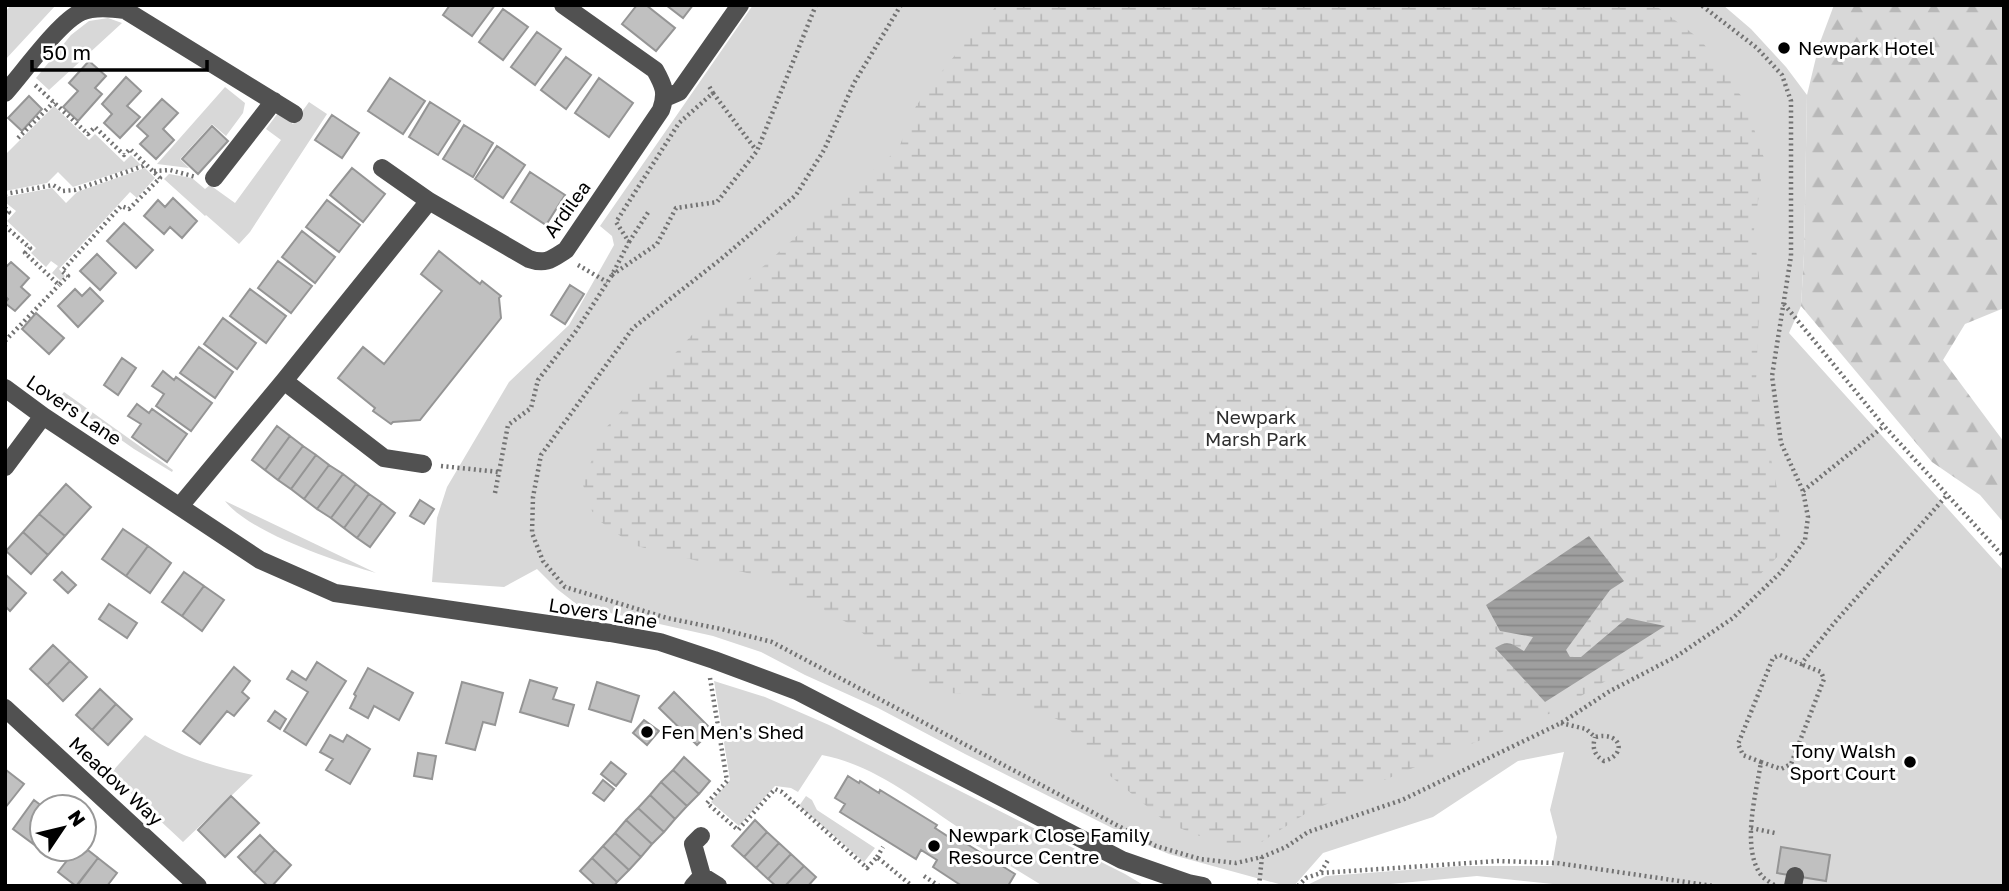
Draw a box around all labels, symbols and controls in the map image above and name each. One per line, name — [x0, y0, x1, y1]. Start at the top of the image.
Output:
scale bar — [32, 28, 206, 72]
place label: Newpark Hotel — [1798, 36, 1935, 59]
text: 50 m — [42, 39, 91, 65]
marker: Newpark Hotel — [1776, 40, 1792, 56]
street label: Ardilea — [538, 176, 595, 242]
street label: Lovers Lane — [22, 369, 126, 450]
park label: Newpark Marsh Park — [1205, 405, 1307, 450]
street label: Lovers Lane — [547, 593, 659, 632]
place label: Fen Men's Shed — [661, 720, 804, 743]
marker: Fen Men's Shed — [639, 724, 655, 740]
street label: Meadow Way — [65, 731, 168, 830]
place label: Tony Walsh Sport Court — [1789, 739, 1896, 784]
marker: Tony Walsh Sport Court — [1902, 754, 1918, 770]
north arrow — [28, 793, 98, 863]
text: N — [64, 805, 91, 830]
place label: Newpark Close Family Resource Centre — [948, 823, 1150, 868]
marker: Newpark Close Family Resource Centre — [926, 838, 942, 854]

